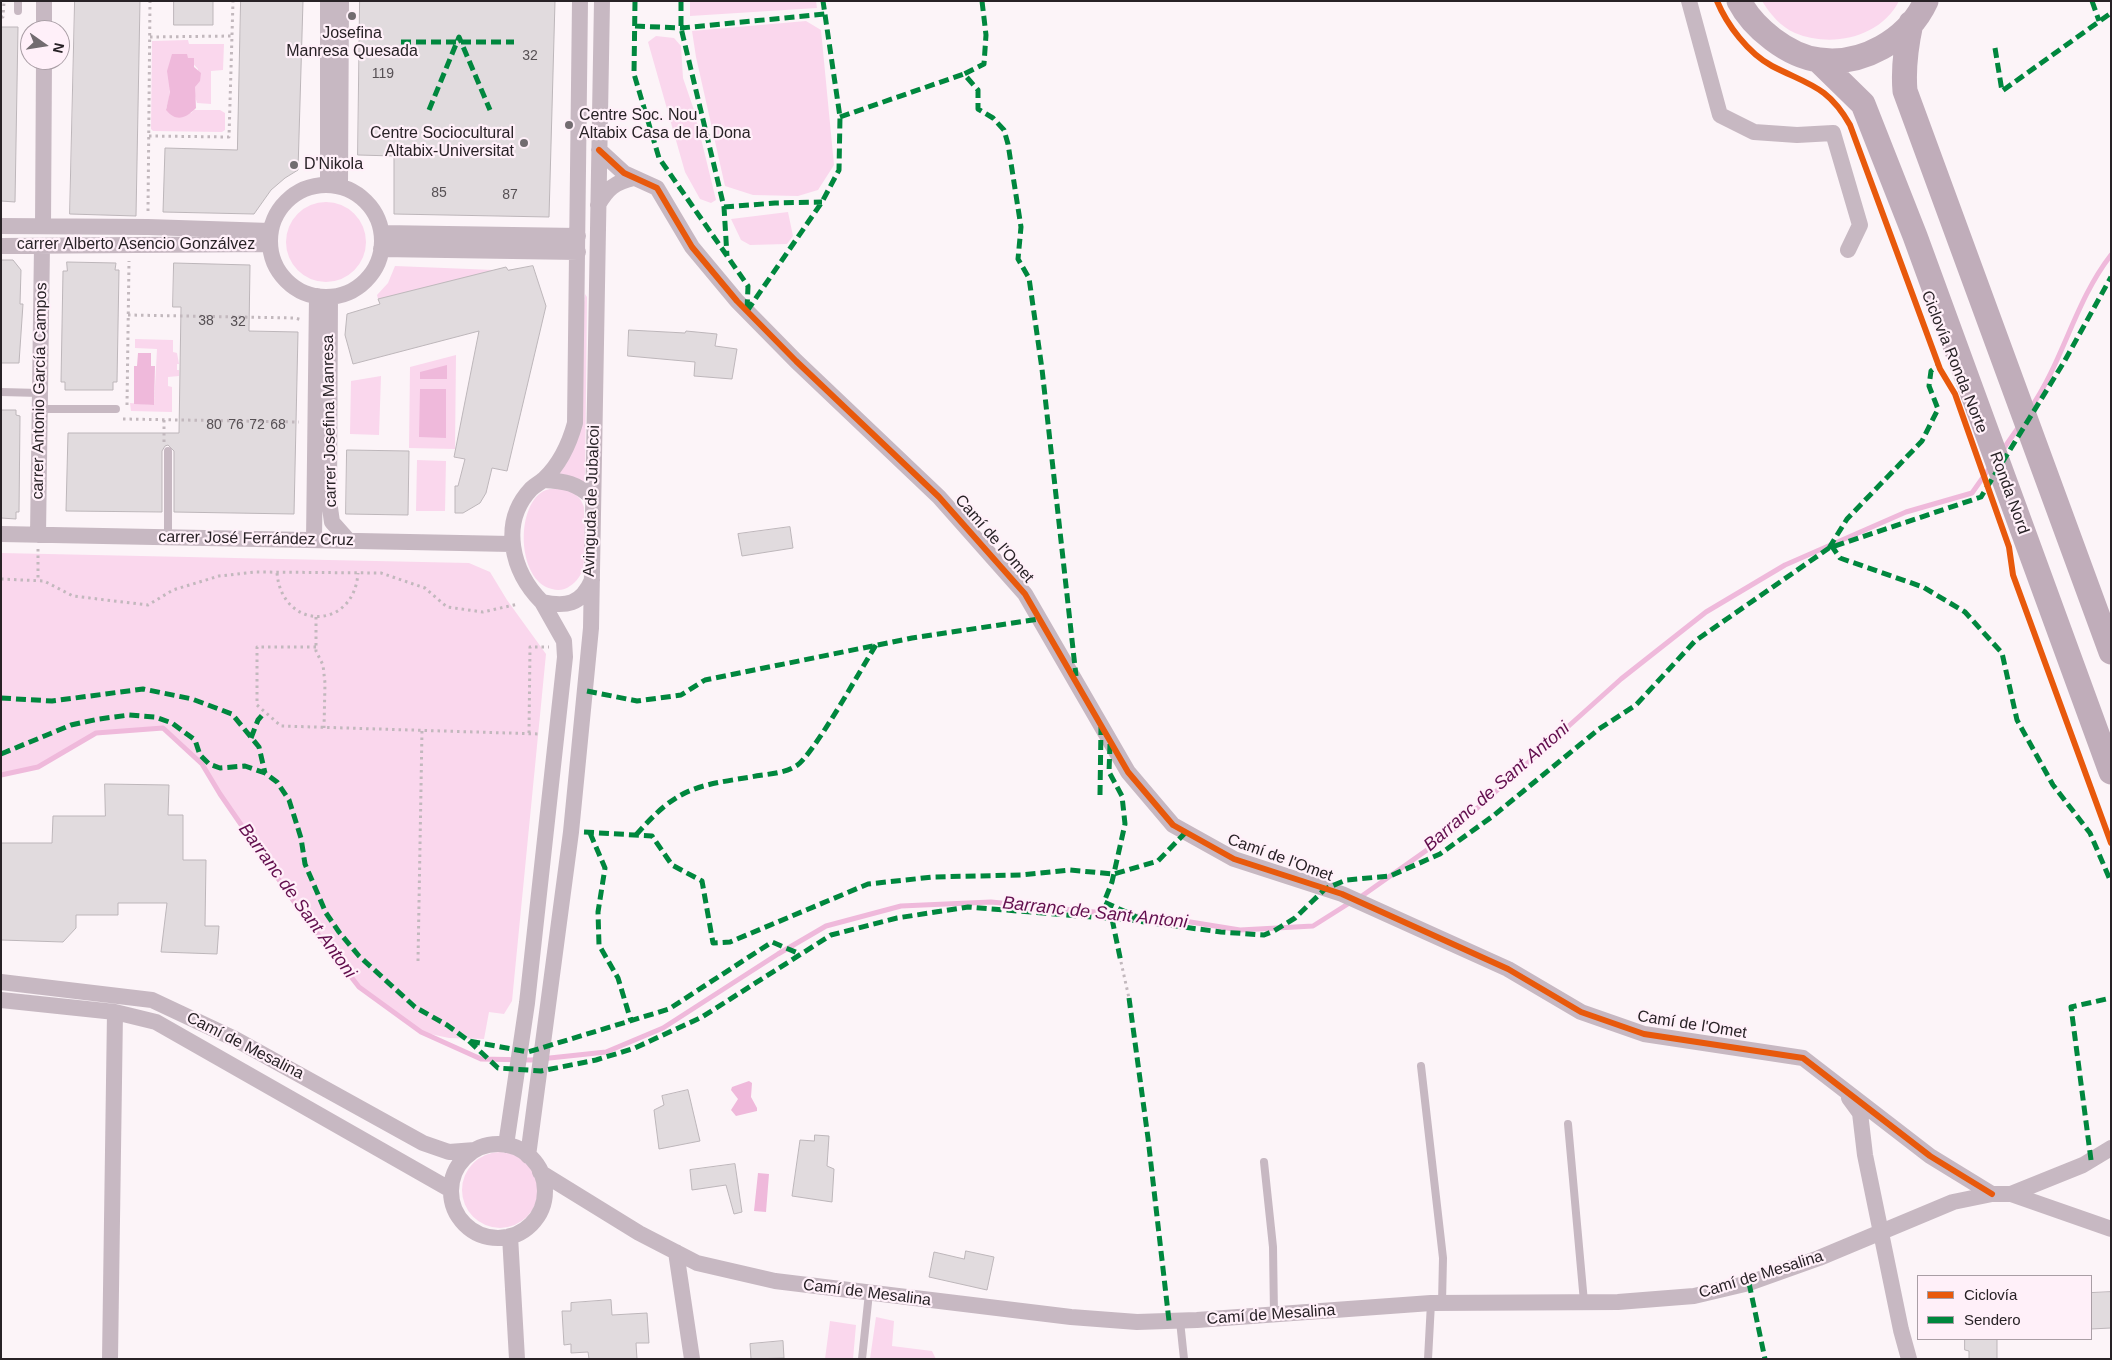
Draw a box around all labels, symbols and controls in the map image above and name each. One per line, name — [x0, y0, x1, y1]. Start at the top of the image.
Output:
marker: Josefina Manresa Quesada — [346, 10, 358, 22]
north arrow — [20, 20, 70, 70]
place label: Josefina Manresa Quesada — [286, 24, 418, 62]
text: N — [50, 41, 68, 55]
house number: 32 — [522, 48, 538, 64]
house number: 119 — [372, 66, 394, 82]
place label: Centre Soc. Nou Altabix Casa de la Dona — [579, 106, 751, 144]
marker: Centre Soc. Nou Altabix Casa de la Dona — [563, 119, 575, 131]
place label: Centre Sociocultural Altabix-Universitat — [370, 124, 514, 162]
marker: Centre Sociocultural Altabix-Universitat — [518, 137, 530, 149]
place label: D'Nikola — [304, 155, 363, 175]
marker: D'Nikola — [288, 159, 300, 171]
house number: 85 — [431, 185, 447, 201]
house number: 87 — [502, 187, 518, 203]
street label: carrer Alberto Asencio Gonzálvez — [17, 235, 255, 255]
street label: carrer Antonio García Campos — [29, 282, 51, 500]
street label: Ciclovía Ronda Norte — [1917, 288, 1991, 436]
house number: 38 — [198, 313, 214, 329]
house number: 32 — [230, 314, 246, 330]
street label: carrer Josefina Manresa — [319, 335, 341, 507]
house number: 80 — [206, 417, 222, 433]
house number: 76 — [228, 417, 244, 433]
house number: 72 — [249, 417, 265, 433]
house number: 68 — [270, 417, 286, 433]
street label: Avinguda de Jubalcoi — [580, 425, 604, 577]
street label: Ronda Nord — [1985, 449, 2033, 537]
street label: Camí de l'Omet — [950, 491, 1038, 587]
street label: carrer José Ferrández Cruz — [158, 528, 354, 550]
water label: Barranc de Sant Antoni — [1420, 718, 1574, 856]
water label: Barranc de Sant Antoni — [234, 819, 360, 983]
street label: Camí de l'Omet — [1225, 830, 1335, 886]
water label: Barranc de Sant Antoni — [1001, 893, 1189, 933]
street label: Camí de l'Omet — [1636, 1007, 1748, 1043]
street label: Camí de Mesalina — [183, 1008, 307, 1084]
street label: Camí de Mesalina — [1697, 1247, 1825, 1303]
legend — [1917, 1275, 2092, 1340]
street label: Camí de Mesalina — [802, 1276, 932, 1310]
text: Ciclovía — [1964, 1286, 2017, 1303]
street label: Camí de Mesalina — [1206, 1301, 1336, 1329]
text: Sendero — [1964, 1311, 2021, 1328]

